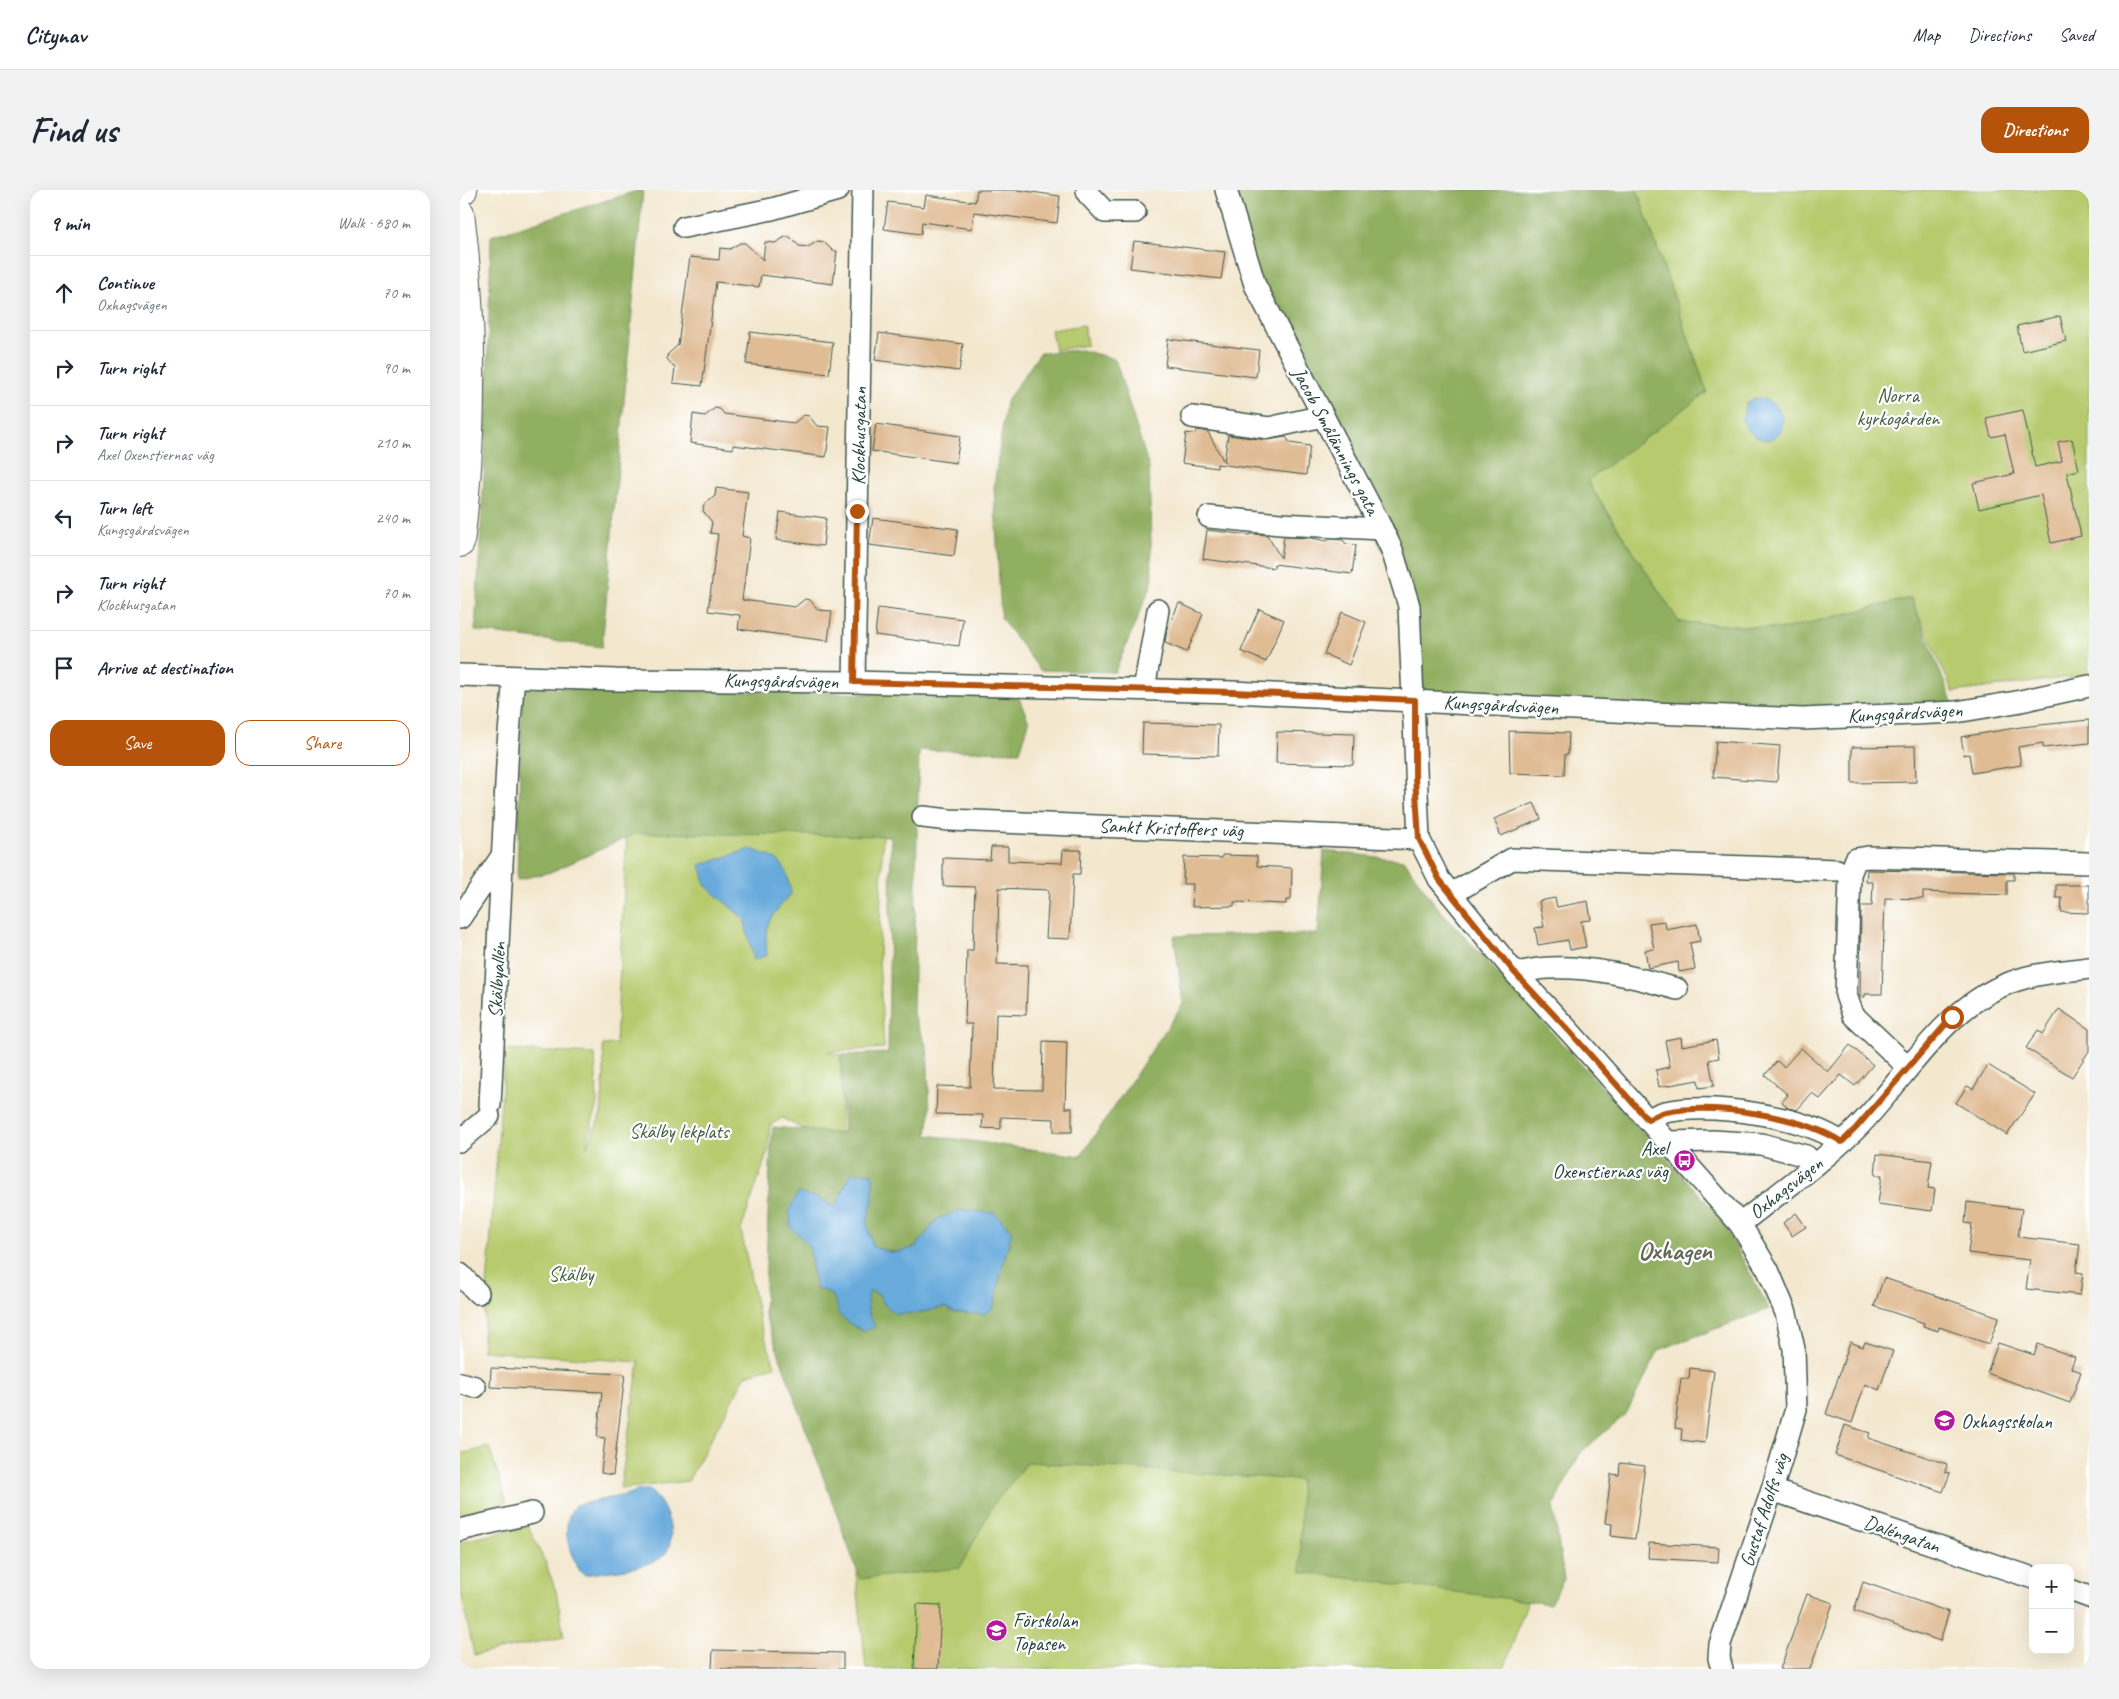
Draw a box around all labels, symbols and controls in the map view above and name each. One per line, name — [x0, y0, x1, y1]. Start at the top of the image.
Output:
text: Citynav — [25, 20, 86, 50]
text: Map — [1913, 24, 1940, 46]
text: Directions — [1968, 24, 2031, 46]
text: Saved — [2059, 24, 2094, 46]
button: Directions — [1981, 107, 2089, 153]
text: Find us — [30, 108, 117, 153]
text: 9 min — [50, 210, 90, 236]
text: Walk · 680 m — [338, 213, 410, 233]
text: Continue — [97, 271, 154, 295]
icon: ahead — [50, 279, 78, 307]
text: 70 m — [383, 283, 410, 303]
text: Oxhagsvägen — [97, 295, 167, 315]
icon: right — [50, 354, 78, 382]
text: Turn right — [97, 356, 164, 380]
text: 90 m — [383, 358, 410, 378]
street label: Jacob Smålännings gata — [1286, 362, 1386, 521]
park label: Norra kyrkogården — [1857, 383, 1940, 431]
street label: Klockhusgatan — [846, 386, 872, 485]
text: Turn right — [97, 421, 164, 445]
icon: right — [50, 429, 78, 457]
text: 210 m — [376, 433, 410, 453]
text: Axel Oxenstiernas väg — [97, 445, 214, 465]
text: Turn left — [97, 496, 152, 520]
route end — [846, 500, 869, 523]
icon: left — [50, 504, 78, 532]
text: 240 m — [376, 508, 410, 528]
text: Kungsgårdsvägen — [97, 520, 189, 540]
text: Turn right — [97, 571, 164, 595]
icon: right — [50, 579, 78, 607]
text: 70 m — [383, 583, 410, 603]
text: Klockhusgatan — [97, 595, 175, 615]
icon: arrive — [50, 654, 78, 682]
text: Arrive at destination — [97, 656, 233, 680]
street label: Kungsgårdsvägen — [723, 668, 840, 695]
street label: Kungsgårdsvägen — [1443, 690, 1560, 721]
street label: Kungsgårdsvägen — [1847, 697, 1964, 728]
button: Save — [50, 720, 225, 766]
button: Share — [235, 720, 410, 766]
street label: Sankt Kristoffers väg — [1098, 813, 1245, 843]
street label: Skälbyallén — [483, 940, 512, 1019]
route start — [1941, 1006, 1964, 1029]
park label: Skälby lekplats — [629, 1119, 731, 1144]
place label: Axel Oxenstiernas väg — [1552, 1136, 1672, 1184]
bus stop icon: Axel Oxenstiernas väg — [1672, 1148, 1696, 1172]
street label: Oxhagsvägen — [1744, 1151, 1829, 1225]
district label: Oxhagen — [1638, 1235, 1713, 1267]
park label: Skälby — [549, 1262, 596, 1287]
school or university icon: Oxhagsskolan — [1933, 1409, 1957, 1433]
place label: Oxhagsskolan — [1961, 1409, 2053, 1434]
street label: Gustaf Adolfs väg — [1734, 1449, 1794, 1570]
street label: Daléngatan — [1861, 1509, 1944, 1559]
map controls — [2029, 1564, 2074, 1654]
button: + — [2029, 1564, 2074, 1609]
place label: Förskolan Topasen — [1013, 1608, 1079, 1656]
button: − — [2029, 1609, 2074, 1654]
school or university icon: Förskolan Topasen — [985, 1619, 1009, 1643]

